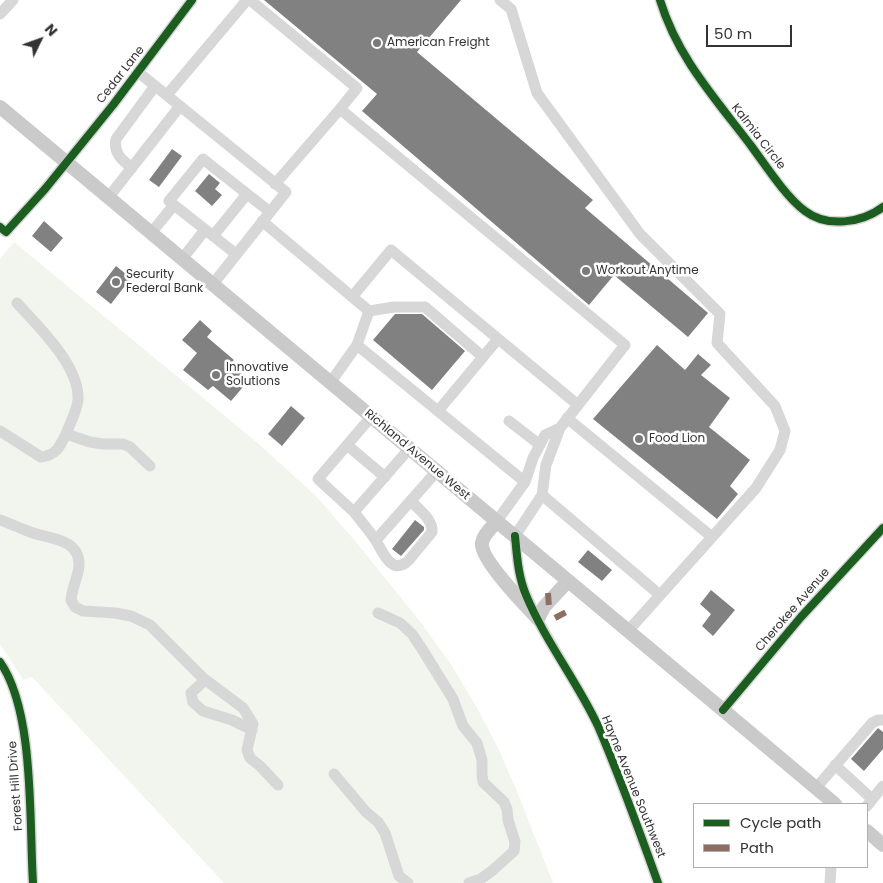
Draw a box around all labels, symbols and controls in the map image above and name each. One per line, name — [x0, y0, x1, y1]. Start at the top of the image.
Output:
north arrow — [15, 15, 65, 65]
scale bar — [708, 15, 794, 47]
text: N — [40, 19, 62, 41]
text: 50 m — [714, 23, 752, 44]
place label: American Freight — [387, 36, 490, 50]
marker: American Freight — [371, 37, 383, 49]
street label: Cedar Lane — [94, 43, 148, 107]
street label: Kalmia Circle — [728, 101, 788, 173]
place label: Workout Anytime — [596, 264, 699, 278]
marker: Workout Anytime — [580, 265, 592, 277]
place label: Security Federal Bank — [126, 268, 203, 296]
marker: Security Federal Bank — [110, 276, 122, 288]
place label: Innovative Solutions — [226, 361, 288, 389]
marker: Innovative Solutions — [210, 369, 222, 381]
street label: Richland Avenue West — [361, 407, 473, 503]
place label: Food Lion — [649, 432, 705, 446]
marker: Food Lion — [633, 433, 645, 445]
street label: Cherokee Avenue — [753, 565, 833, 655]
street label: Hayne Avenue Southwest — [598, 714, 668, 860]
street label: Forest Hill Drive — [6, 741, 26, 831]
legend — [693, 803, 868, 868]
text: Cycle path — [740, 812, 821, 833]
text: Path — [740, 837, 774, 858]

